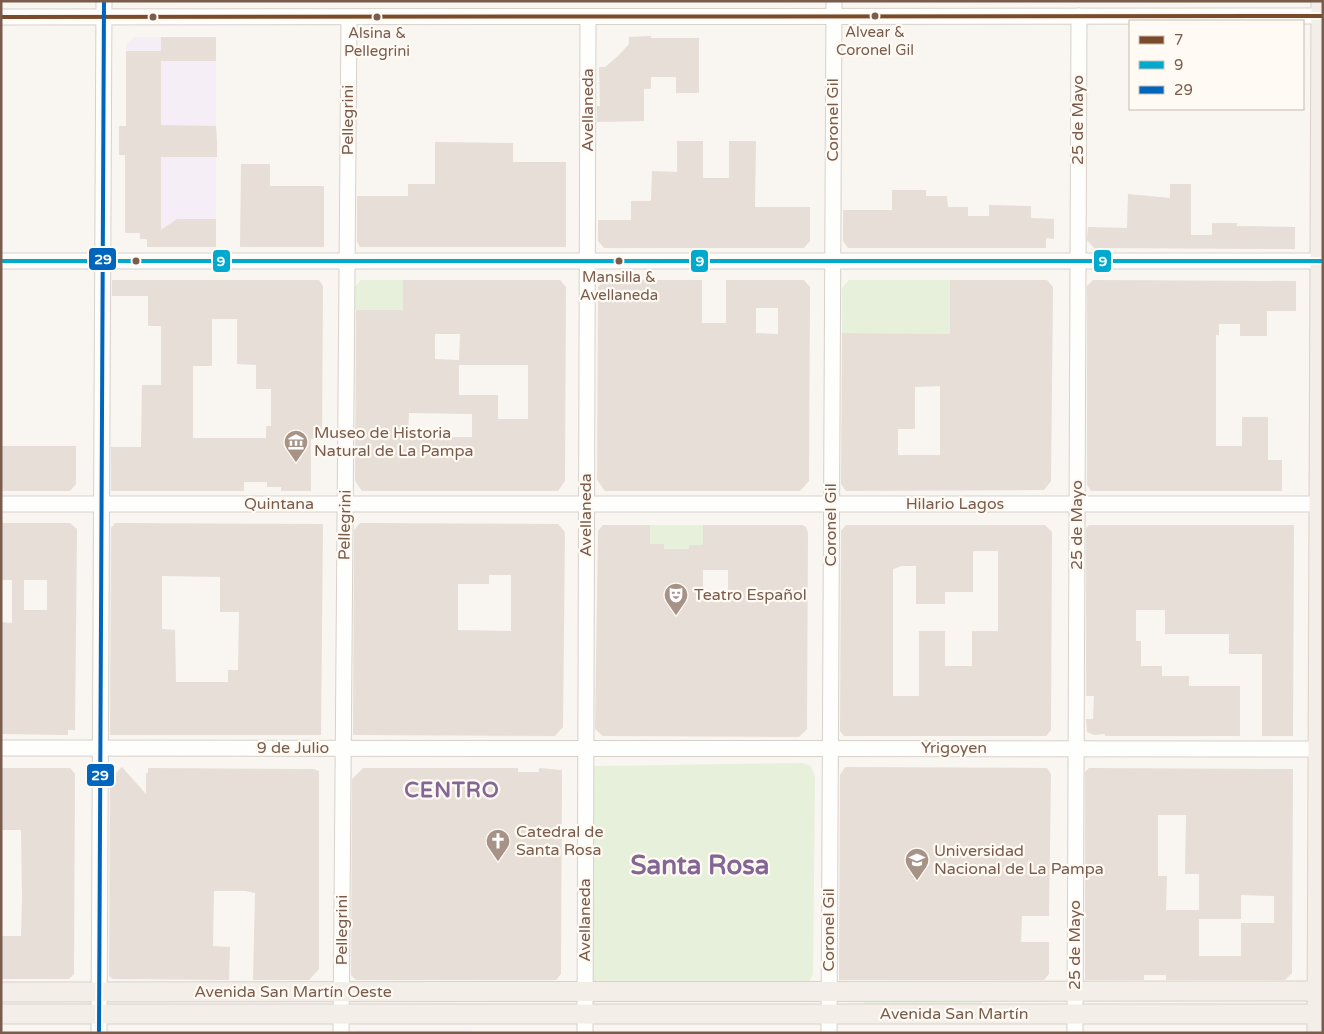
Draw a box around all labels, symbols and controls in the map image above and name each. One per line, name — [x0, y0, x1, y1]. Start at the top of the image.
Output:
marker: Alvear & Coronel Gil — [870, 11, 880, 21]
unlabelled marker — [148, 12, 158, 22]
marker: Alsina & Pellegrini — [372, 12, 382, 22]
legend — [1129, 20, 1304, 110]
place label: Alvear & Coronel Gil — [836, 23, 914, 59]
place label: Alsina & Pellegrini — [344, 24, 410, 60]
text: 7 — [1174, 31, 1183, 49]
text: 9 — [1174, 56, 1183, 74]
street label: Avellaneda — [578, 68, 598, 152]
street label: 25 de Mayo — [1068, 75, 1088, 165]
street label: Coronel Gil — [823, 78, 843, 162]
text: 29 — [1174, 81, 1193, 99]
street label: Pellegrini — [338, 85, 358, 155]
line badge: 29 — [88, 247, 117, 271]
line badge: 9 — [212, 249, 231, 273]
line badge: 9 — [690, 249, 709, 273]
line badge: 9 — [1093, 249, 1112, 273]
text: 29 — [94, 251, 112, 268]
text: 9 — [217, 253, 226, 270]
text: 9 — [696, 253, 705, 270]
text: 9 — [1099, 253, 1108, 270]
unlabelled marker — [131, 256, 141, 266]
marker: Mansilla & Avellaneda — [614, 256, 624, 266]
place label: Mansilla & Avellaneda — [580, 268, 658, 304]
place label: Museo de Historia Natural de La Pampa — [314, 423, 474, 461]
museum icon: Museo de Historia Natural de La Pampa — [283, 429, 309, 463]
street label: Avellaneda — [576, 473, 596, 557]
street label: 25 de Mayo — [1067, 480, 1087, 570]
street label: Coronel Gil — [821, 483, 841, 567]
street label: Pellegrini — [334, 490, 356, 560]
street label: Quintana — [244, 494, 314, 514]
street label: Hilario Lagos — [906, 494, 1004, 514]
theatre icon: Teatro Español — [663, 582, 689, 616]
place label: Teatro Español — [694, 585, 807, 605]
street label: 9 de Julio — [257, 738, 329, 758]
street label: Yrigoyen — [921, 738, 987, 758]
line badge: 29 — [86, 763, 115, 787]
text: 29 — [91, 767, 109, 784]
district label: CENTRO — [404, 778, 500, 803]
place label: Catedral de Santa Rosa — [516, 822, 604, 860]
church icon: Catedral de Santa Rosa — [485, 828, 511, 862]
place label: Universidad Nacional de La Pampa — [934, 841, 1104, 879]
school or university icon: Universidad Nacional de La Pampa — [904, 847, 930, 881]
district label: Santa Rosa — [631, 850, 769, 881]
street label: Avellaneda — [575, 878, 595, 962]
street label: Coronel Gil — [819, 888, 839, 972]
street label: Pellegrini — [332, 895, 352, 965]
street label: 25 de Mayo — [1065, 900, 1085, 990]
street label: Avenida San Martín Oeste — [194, 982, 392, 1002]
street label: Avenida San Martín — [880, 1004, 1028, 1024]

